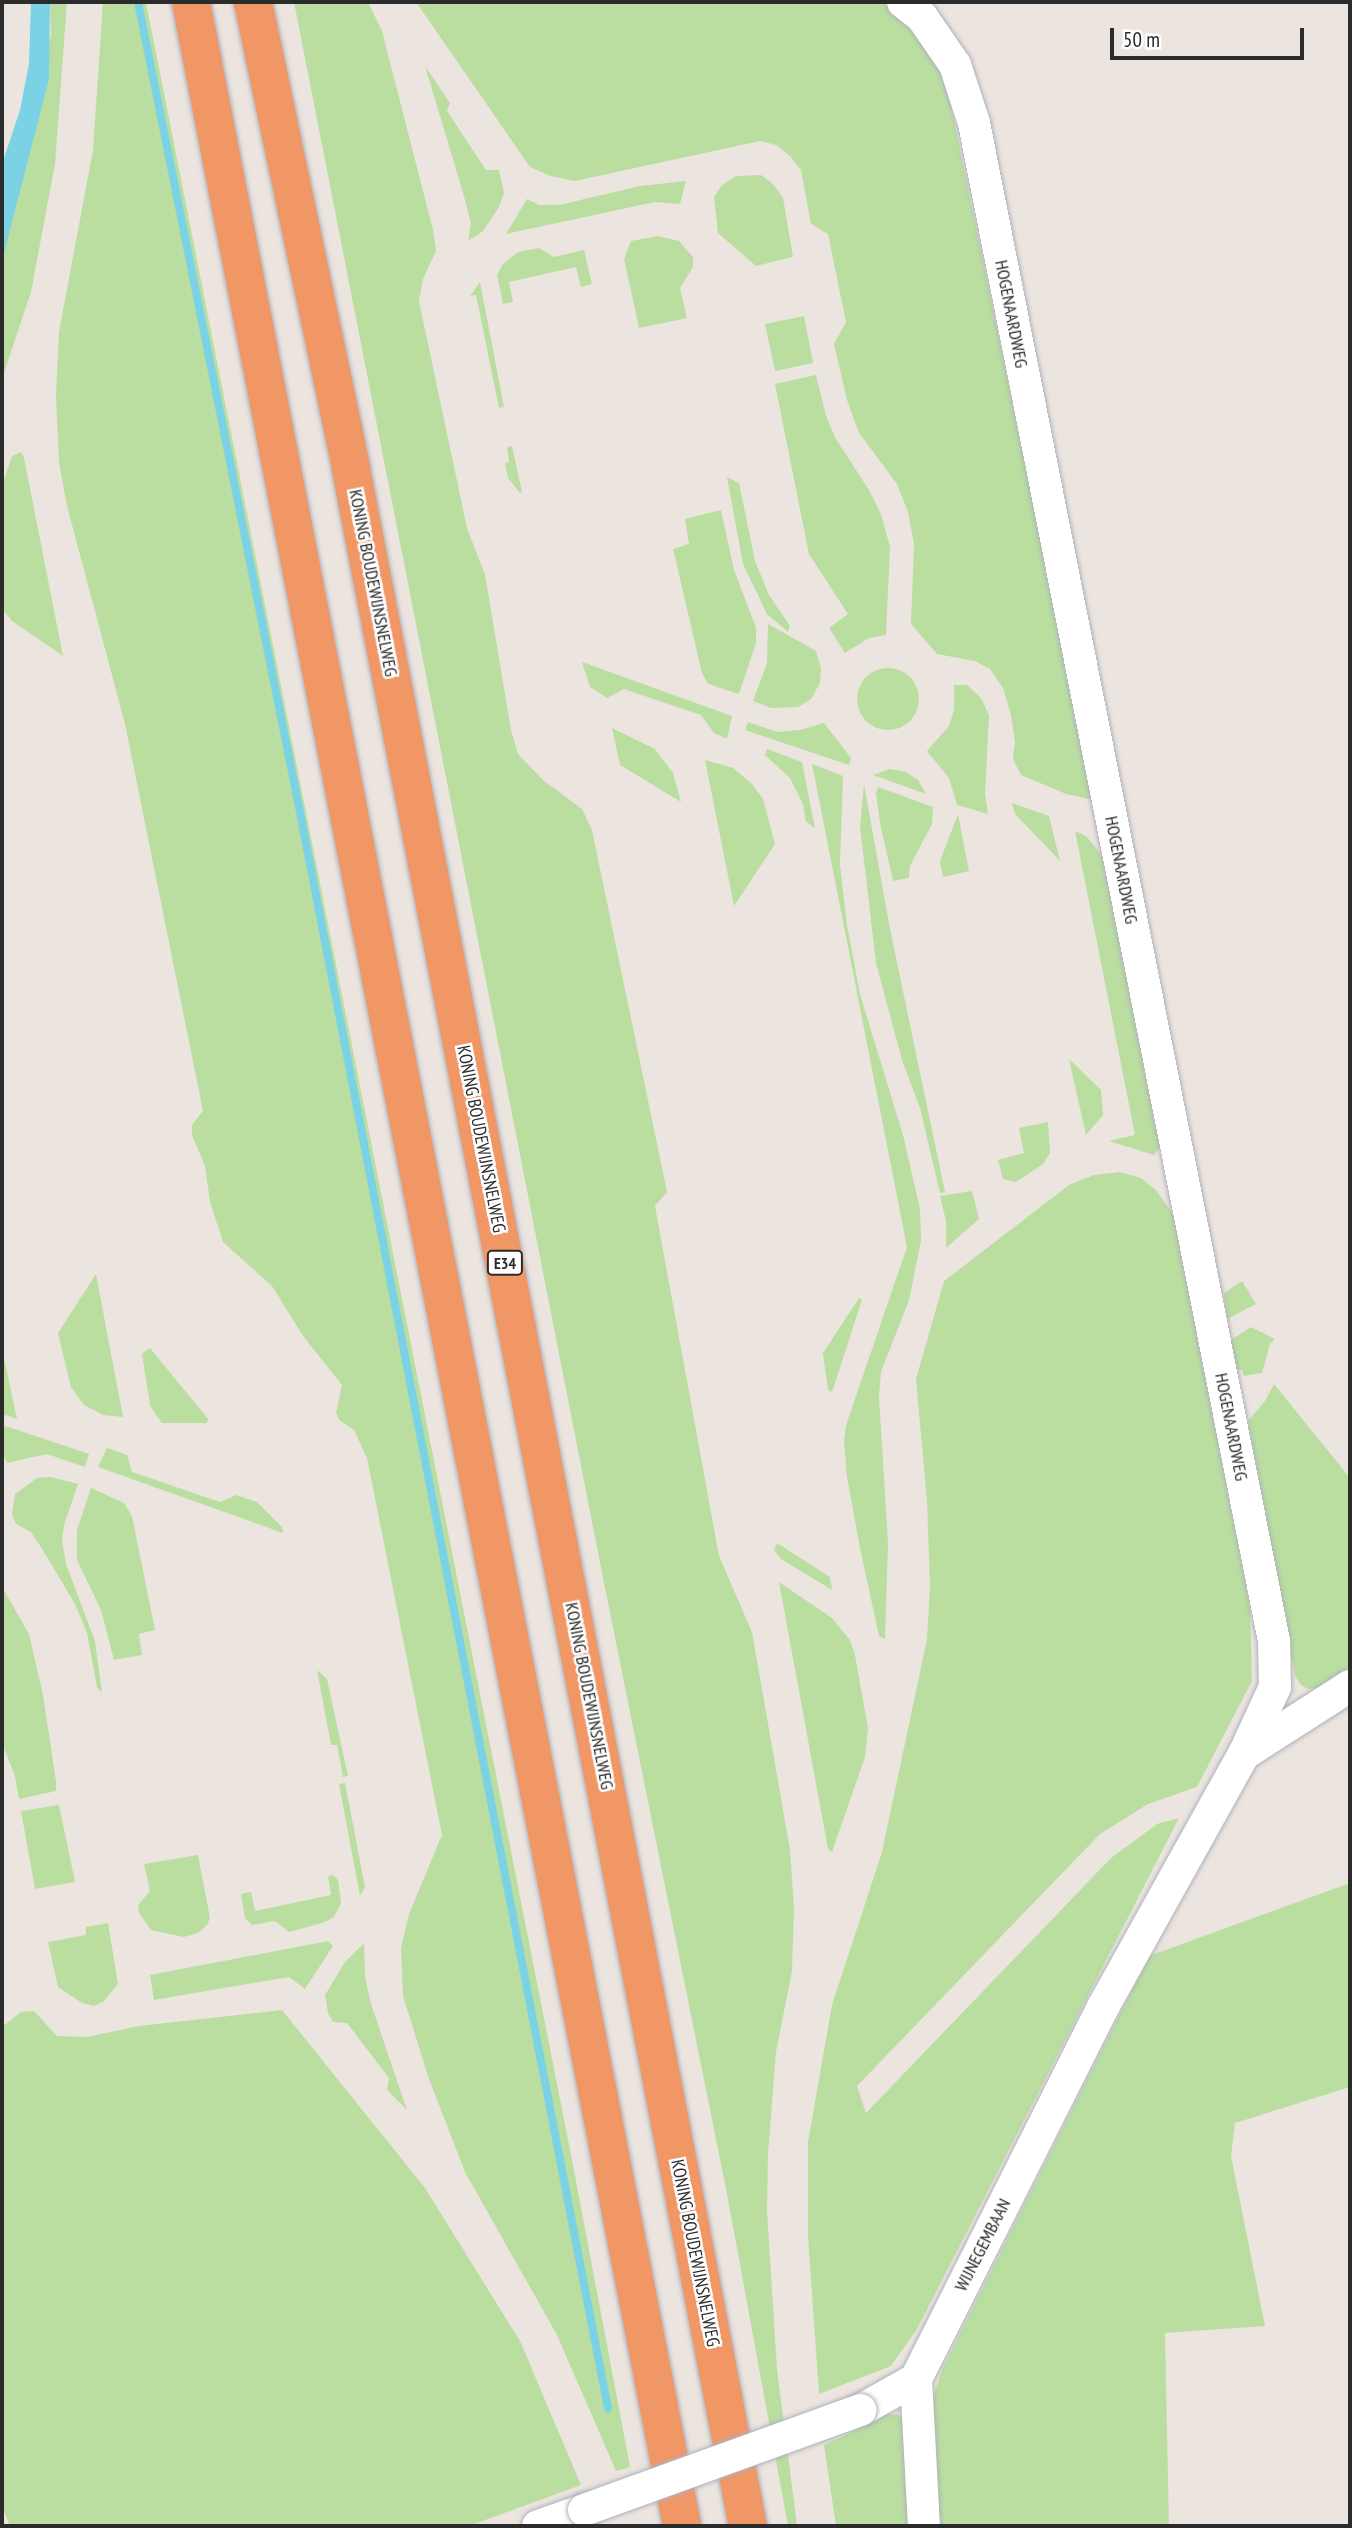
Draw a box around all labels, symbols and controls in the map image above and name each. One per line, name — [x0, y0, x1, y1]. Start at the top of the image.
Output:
scale bar — [1114, 14, 1308, 58]
text: 50 m — [1123, 26, 1160, 53]
street label: HOGENAARDWEG — [990, 258, 1032, 370]
street label: KONING BOUDEWIJNSNELWEG — [344, 488, 402, 678]
street label: HOGENAARDWEG — [1100, 814, 1142, 926]
street label: KONING BOUDEWIJNSNELWEG — [452, 1044, 510, 1234]
road number: E34 — [486, 1250, 524, 1275]
street label: HOGENAARDWEG — [1210, 1371, 1252, 1483]
street label: KONING BOUDEWIJNSNELWEG — [560, 1601, 618, 1791]
street label: KONING BOUDEWIJNSNELWEG — [666, 2158, 724, 2348]
street label: WIJNEGEMBAAN — [950, 2195, 1016, 2295]

